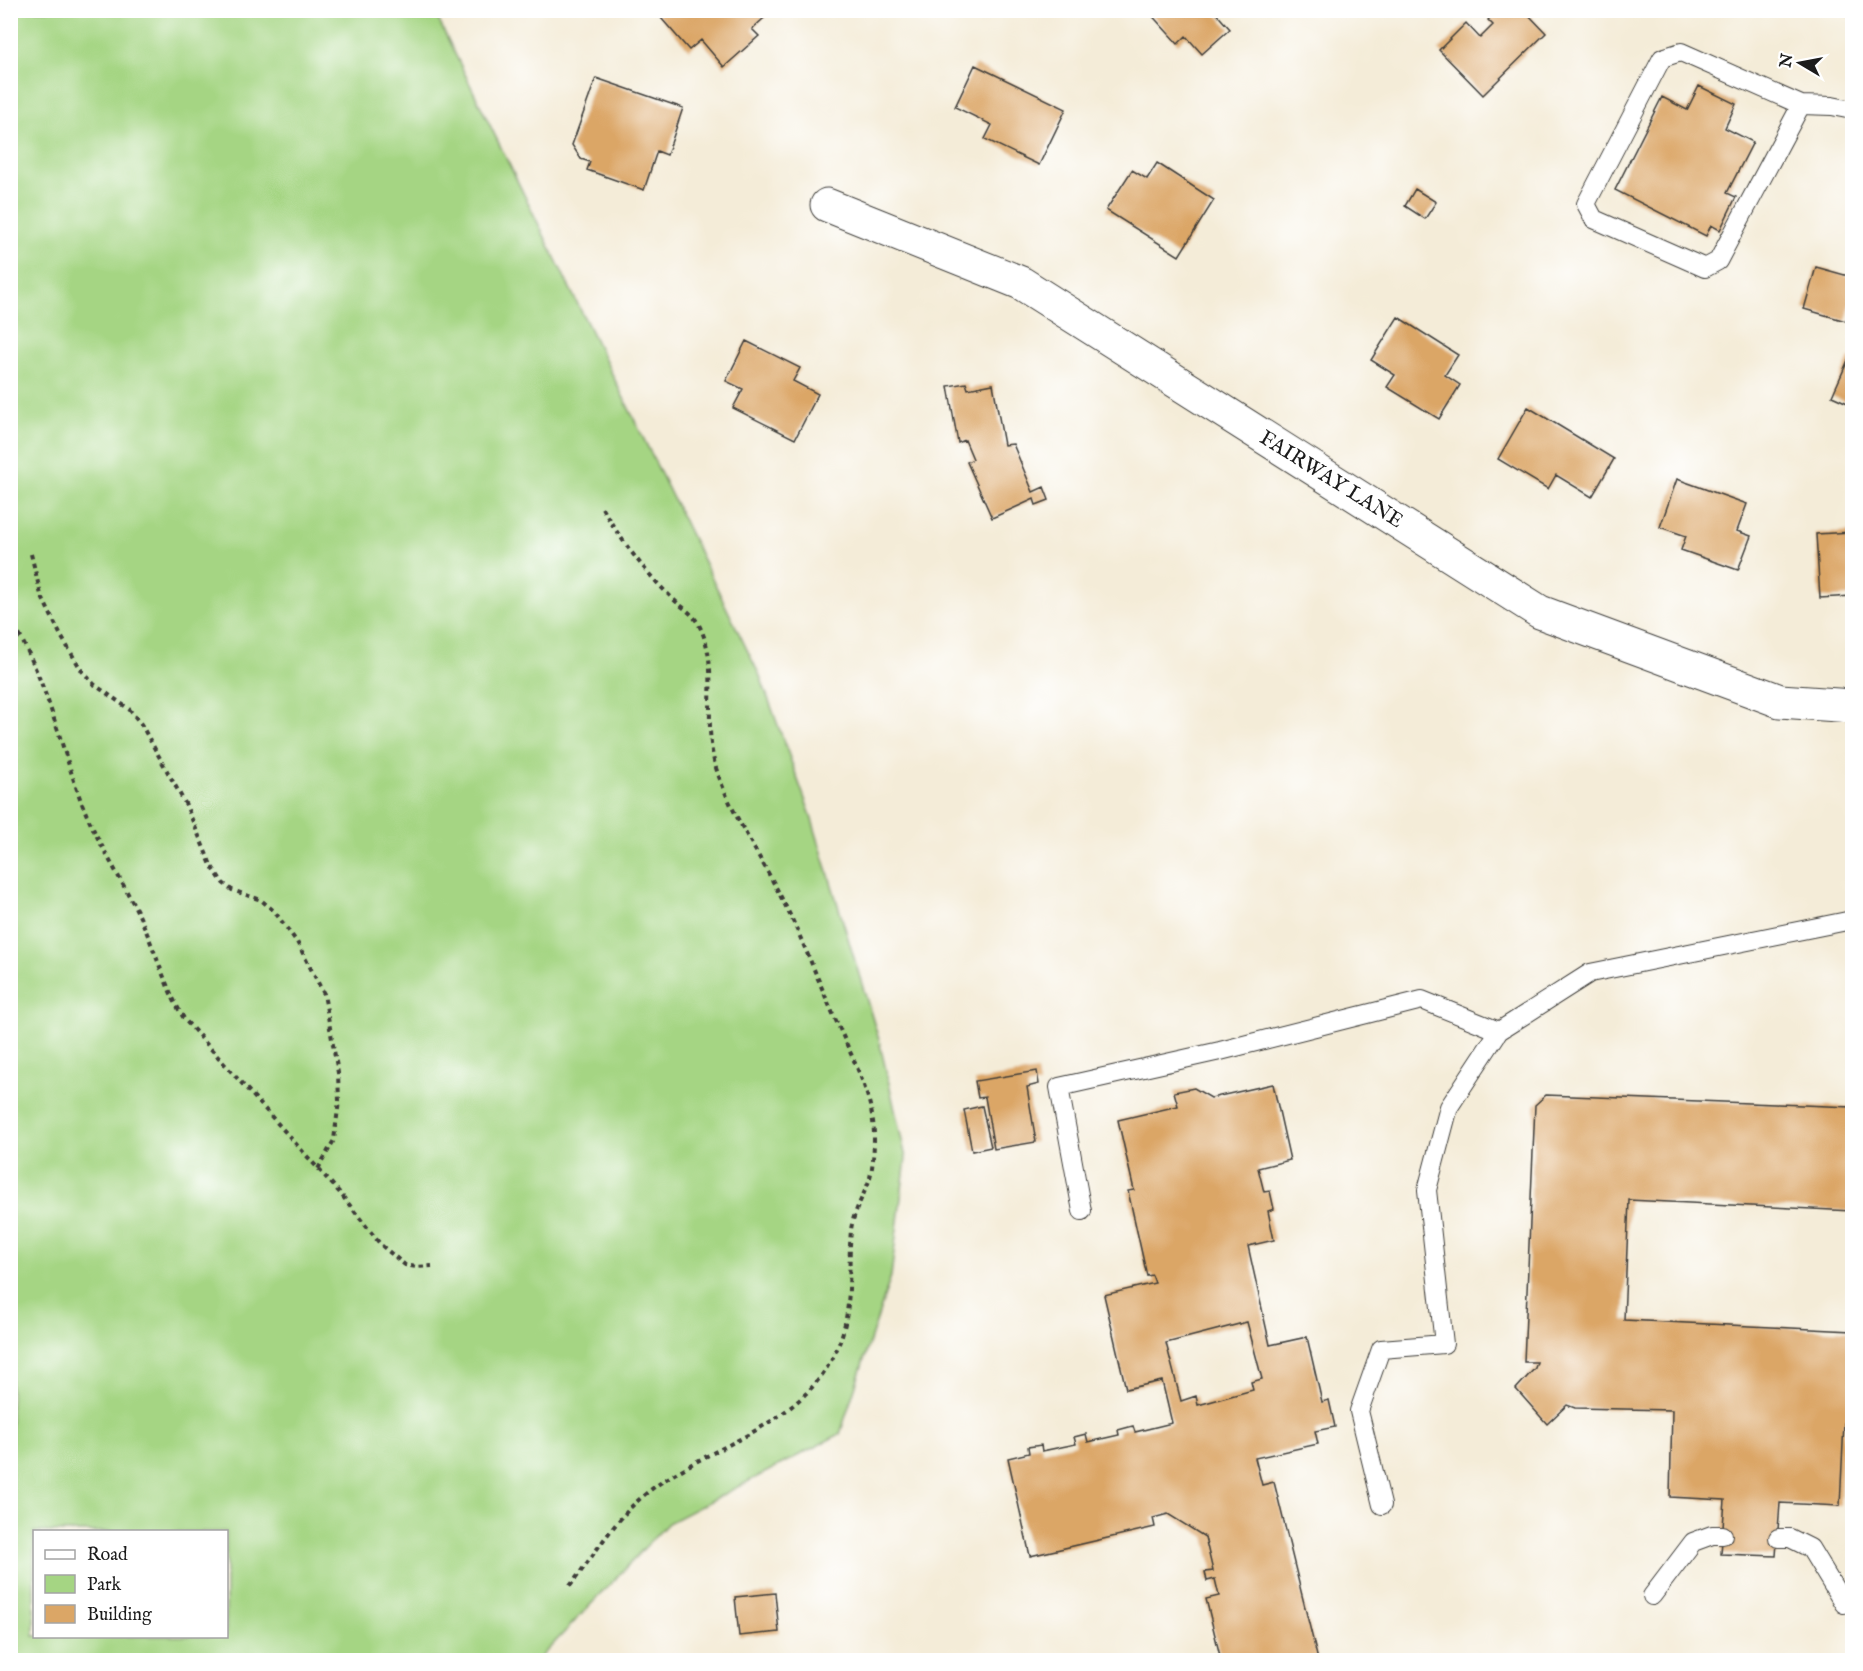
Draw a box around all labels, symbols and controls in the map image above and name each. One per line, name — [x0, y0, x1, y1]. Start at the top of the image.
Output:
north arrow — [1770, 33, 1830, 93]
text: N — [1776, 52, 1798, 70]
street label: FAIRWAY LANE — [1254, 425, 1408, 535]
legend — [33, 1530, 228, 1638]
text: Road — [87, 1544, 128, 1567]
text: Park — [87, 1574, 122, 1597]
text: Building — [87, 1604, 152, 1627]

